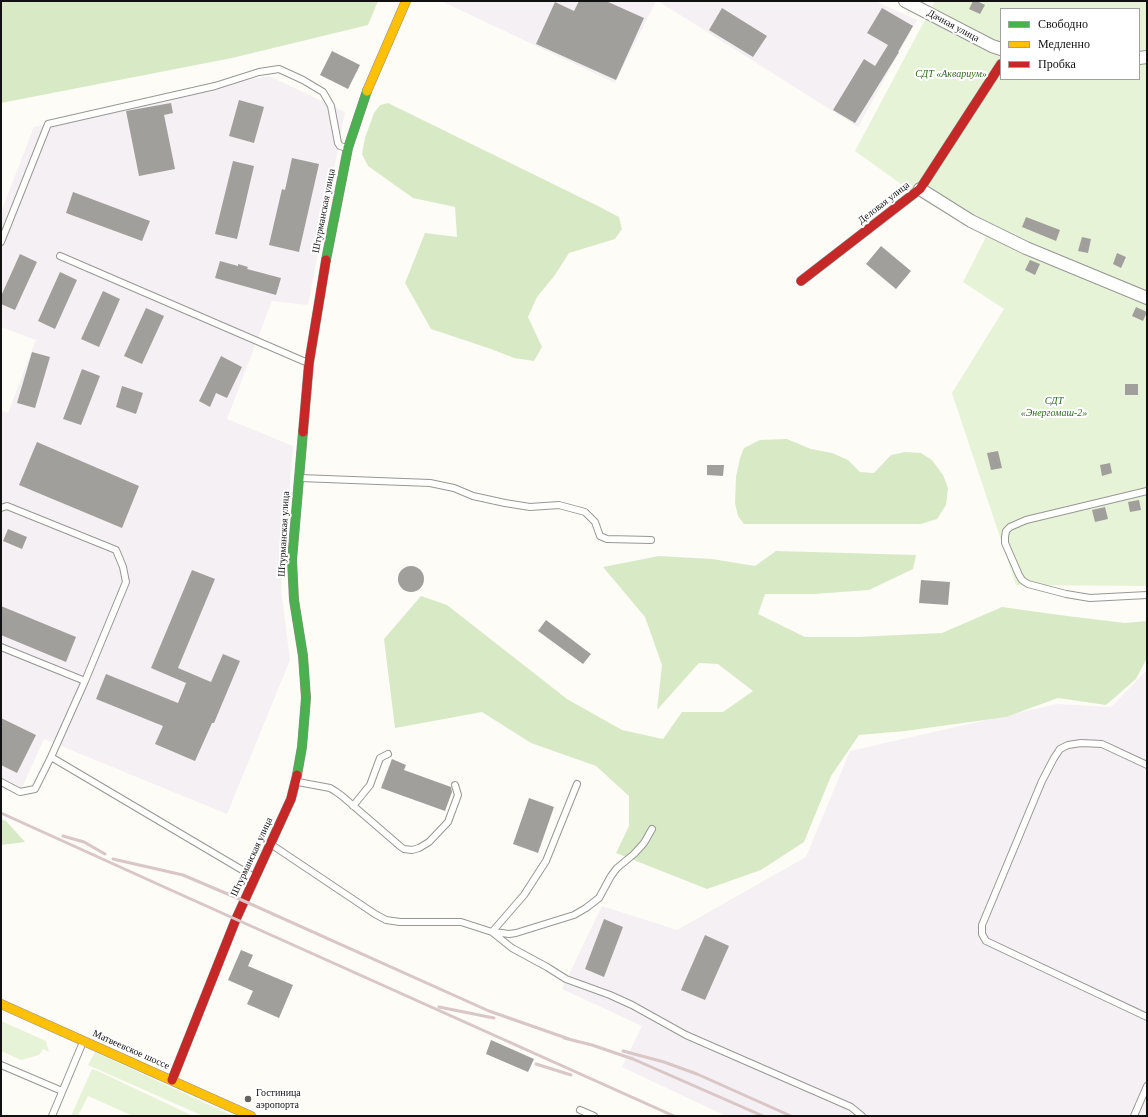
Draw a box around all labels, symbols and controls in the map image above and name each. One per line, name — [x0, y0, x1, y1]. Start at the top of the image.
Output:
street label: Дачная улица — [925, 7, 981, 45]
legend — [1000, 8, 1140, 80]
text: Свободно — [1038, 17, 1088, 31]
text: Медленно — [1038, 37, 1090, 51]
text: Пробка — [1038, 57, 1076, 71]
park label: СДТ «Аквариум» — [915, 68, 987, 80]
street label: Штурманская улица — [310, 168, 338, 254]
street label: Деловая улица — [856, 179, 912, 227]
park label: СДТ «Энергомаш-2» — [1021, 395, 1087, 418]
street label: Штурманская улица — [276, 491, 292, 577]
street label: Штурманская улица — [228, 816, 276, 898]
street label: Матвеевское шоссе — [91, 1028, 171, 1072]
place label: Гостиница аэропорта — [256, 1087, 301, 1110]
marker: Гостиница аэропорта — [243, 1094, 253, 1104]

